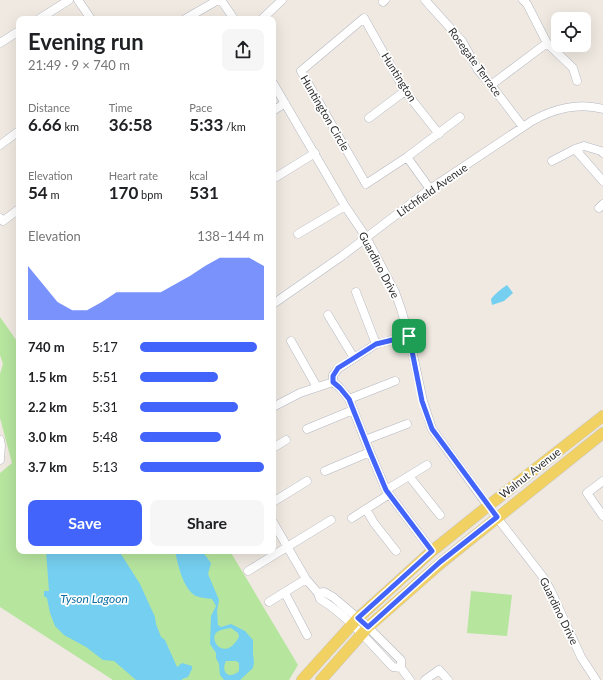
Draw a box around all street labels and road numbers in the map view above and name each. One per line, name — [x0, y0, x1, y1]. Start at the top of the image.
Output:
street label: Rosegate Terrace — [446, 25, 505, 99]
street label: Huntington — [379, 50, 420, 104]
street label: Huntington Circle — [298, 72, 353, 153]
street label: Litchfield Avenue — [394, 160, 470, 219]
street label: Guardino Drive — [356, 229, 403, 300]
street label: Walnut Avenue — [497, 445, 563, 500]
street label: Guardino Drive — [537, 575, 581, 647]

